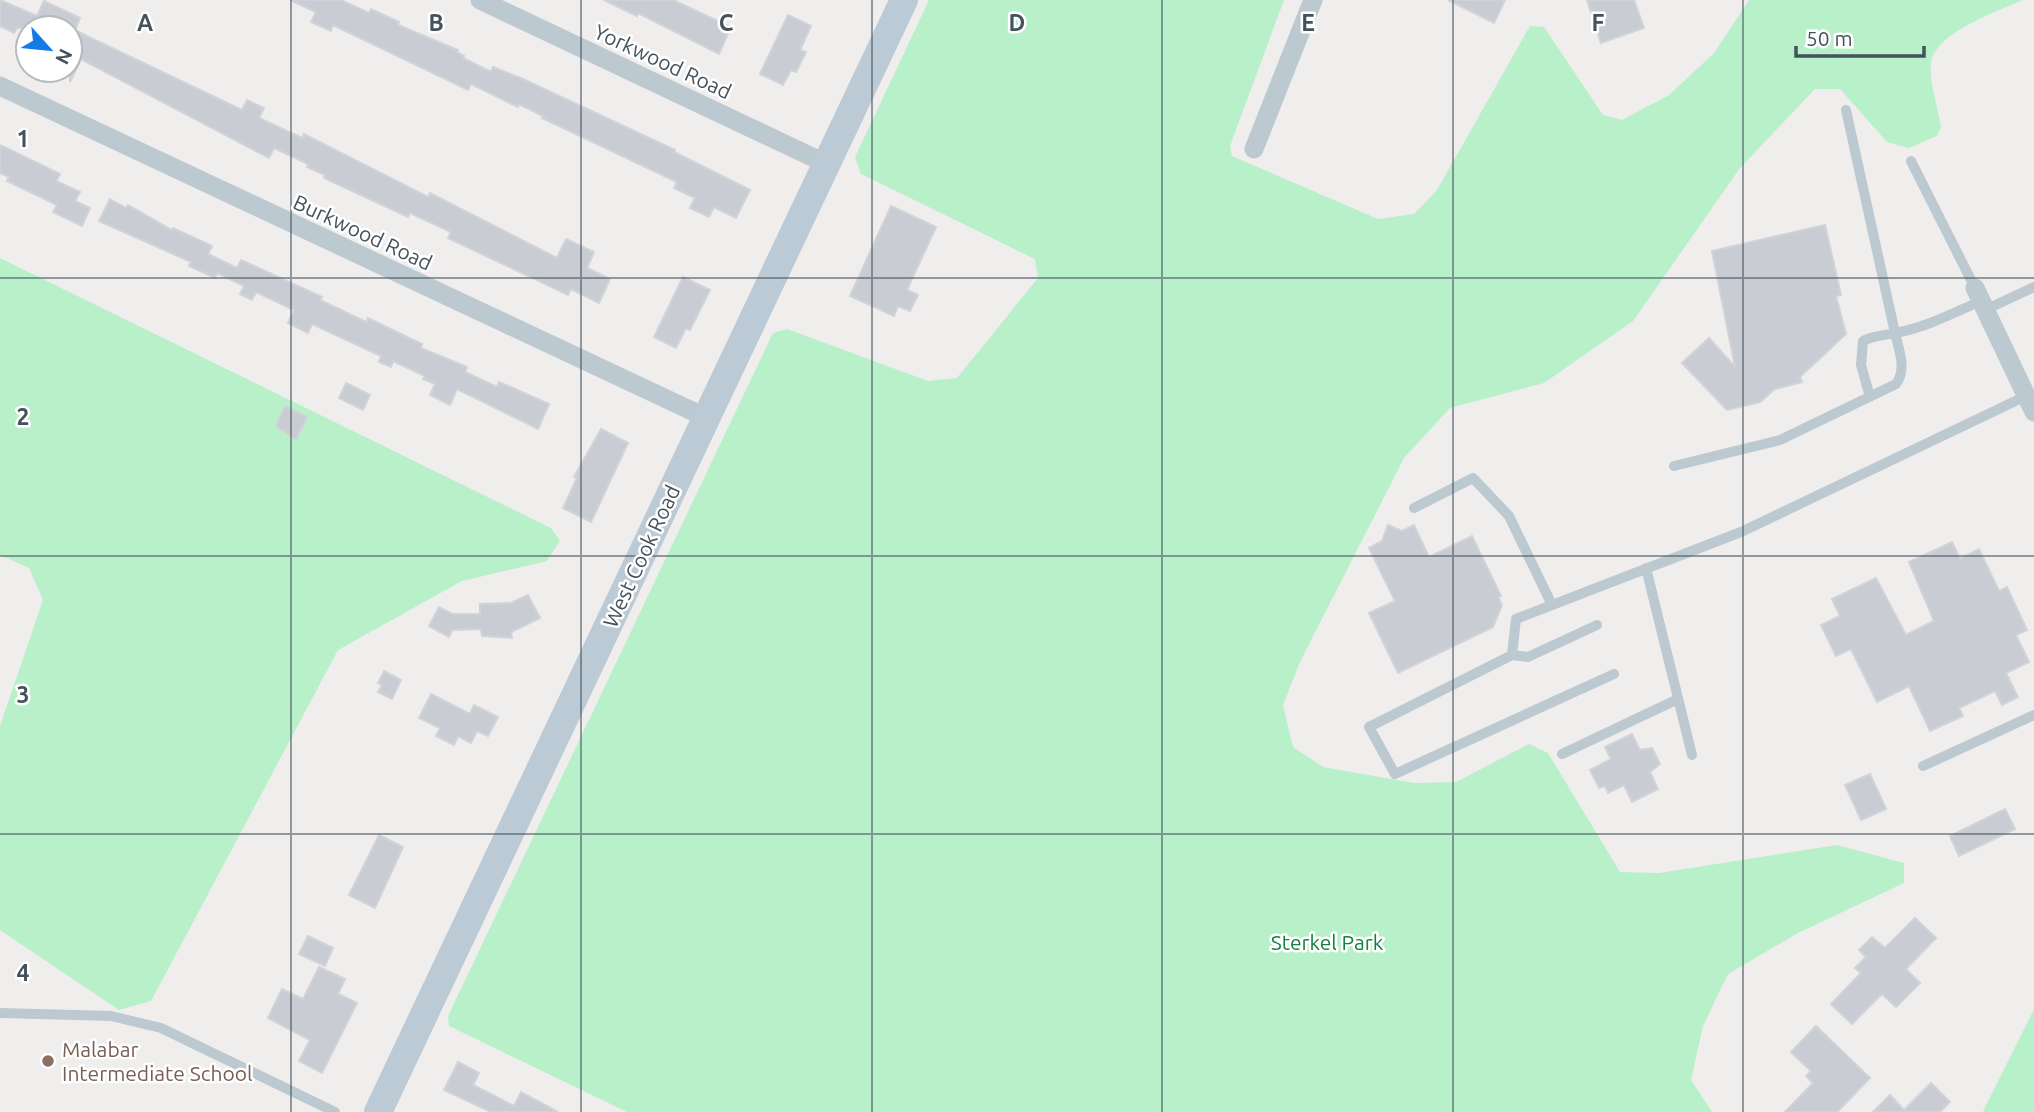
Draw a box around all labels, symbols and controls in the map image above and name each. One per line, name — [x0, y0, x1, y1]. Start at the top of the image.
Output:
text: A — [137, 10, 153, 35]
text: B — [428, 10, 444, 35]
text: C — [719, 10, 734, 35]
text: D — [1009, 10, 1025, 35]
text: E — [1301, 10, 1315, 35]
text: F — [1592, 10, 1605, 35]
north arrow — [14, 14, 84, 84]
scale bar — [1796, 14, 1924, 58]
street label: Yorkwood Road — [591, 19, 735, 103]
text: 50 m — [1806, 26, 1853, 50]
text: N — [51, 45, 77, 68]
text: 1 — [17, 126, 29, 151]
street label: Burkwood Road — [290, 189, 436, 275]
text: 2 — [17, 404, 29, 429]
street label: West Cook Road — [598, 481, 684, 631]
text: 3 — [17, 682, 29, 707]
park label: Sterkel Park — [1271, 930, 1384, 954]
text: 4 — [17, 960, 30, 985]
place label: Malabar Intermediate School — [62, 1037, 252, 1085]
marker: Malabar Intermediate School — [40, 1053, 56, 1069]

